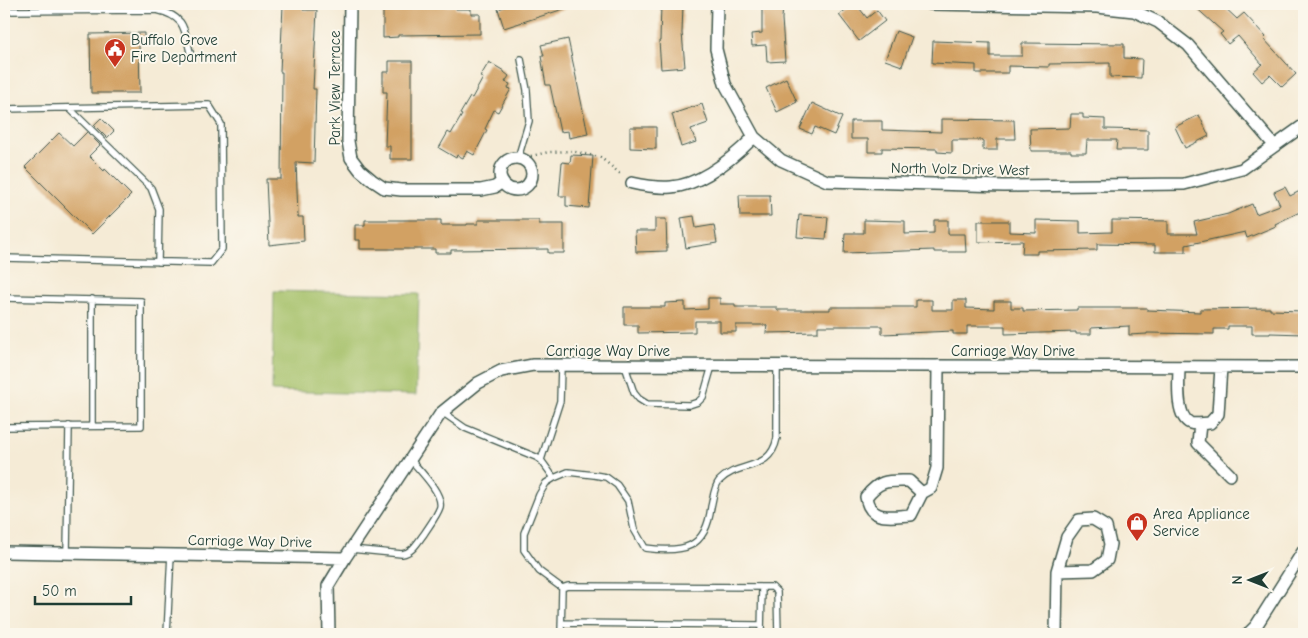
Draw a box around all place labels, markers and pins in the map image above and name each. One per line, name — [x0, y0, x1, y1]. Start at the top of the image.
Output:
place label: Buffalo Grove Fire Department — [131, 31, 237, 66]
public building icon: Buffalo Grove Fire Department — [103, 37, 127, 68]
place label: Area Appliance Service — [1153, 505, 1250, 540]
shop icon: Area Appliance Service — [1125, 511, 1149, 542]

